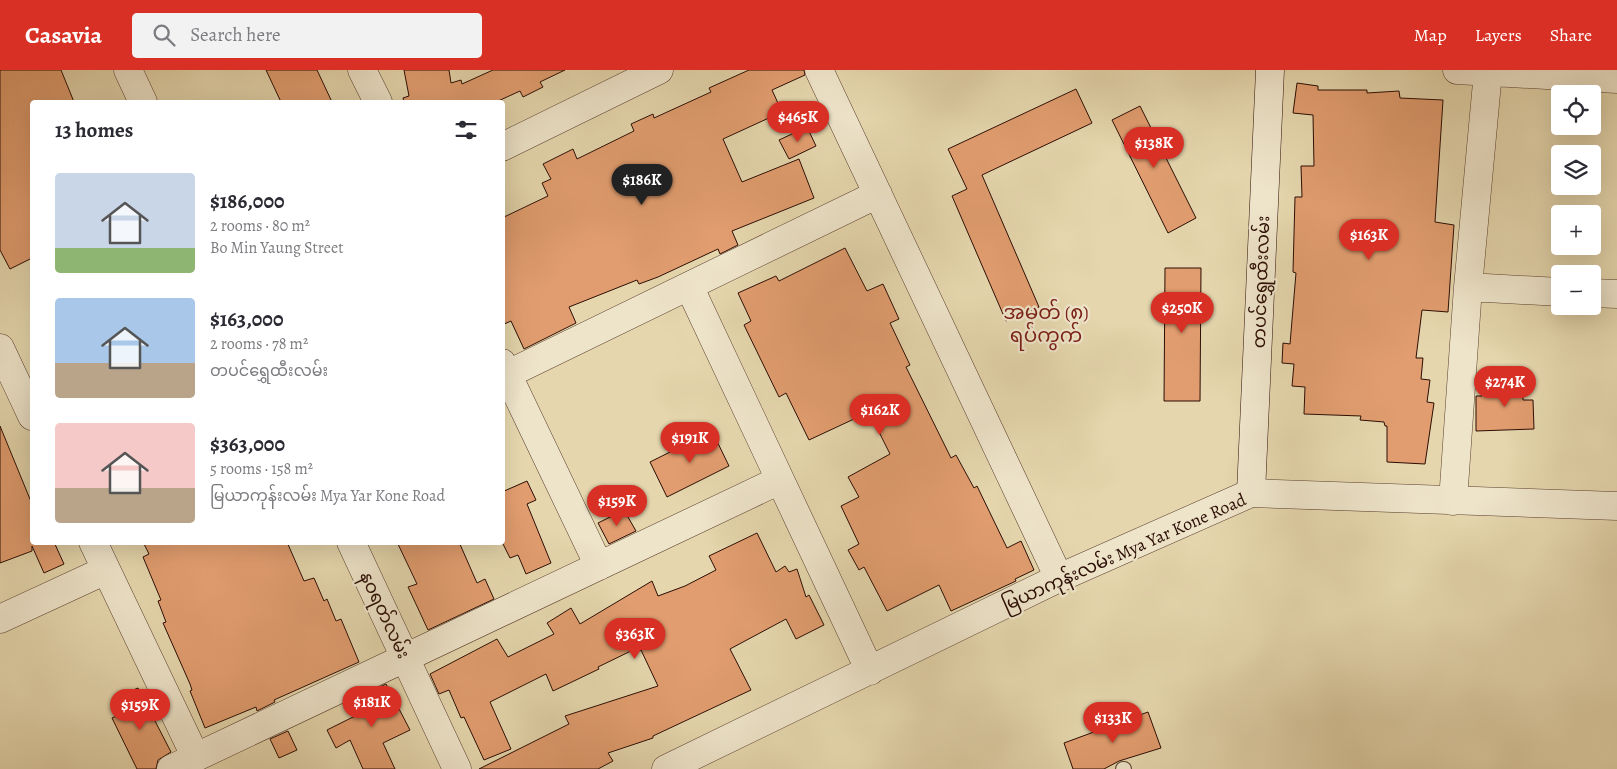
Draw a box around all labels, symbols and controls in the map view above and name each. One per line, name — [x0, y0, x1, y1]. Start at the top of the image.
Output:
search box — [132, 13, 482, 58]
text: Casavia — [25, 19, 102, 51]
icon: search — [150, 21, 178, 49]
text: Search here — [190, 22, 281, 48]
text: Map — [1414, 23, 1447, 47]
text: Layers — [1475, 23, 1522, 47]
text: Share — [1550, 23, 1592, 47]
map controls — [1551, 85, 1601, 315]
button: locate — [1551, 85, 1601, 135]
pin: $465K — [763, 100, 833, 143]
text: $465K — [778, 106, 818, 128]
text: 13 homes — [55, 116, 133, 144]
icon: filters — [452, 116, 480, 144]
pin: $138K — [1119, 126, 1189, 169]
text: $138K — [1135, 132, 1173, 154]
button: layers — [1551, 145, 1601, 195]
pin: $186K — [607, 164, 677, 206]
text: $186K — [623, 169, 661, 191]
text: $186,000 — [210, 187, 285, 215]
icon: home — [95, 193, 155, 253]
button: + — [1551, 205, 1601, 255]
text: 2 rooms · 80 m² — [210, 215, 310, 237]
street label: တပင်ရွှေထီးလမ်း — [1245, 215, 1278, 349]
pin: $163K — [1334, 218, 1404, 261]
text: $163K — [1350, 224, 1388, 246]
text: Bo Min Yaung Street — [210, 237, 343, 259]
button: − — [1551, 265, 1601, 315]
pin: $250K — [1147, 292, 1217, 334]
text: $250K — [1162, 297, 1202, 319]
district label: အမှတ် (၈) ရပ်ကွက် — [1003, 298, 1089, 351]
text: $163,000 — [210, 305, 283, 333]
icon: home — [95, 318, 155, 378]
text: 2 rooms · 78 m² — [210, 333, 308, 355]
text: တပင်ရွှေထီးလမ်း — [210, 360, 328, 382]
pin: $274K — [1470, 366, 1540, 408]
text: $274K — [1485, 371, 1525, 393]
pin: $162K — [845, 394, 915, 436]
text: $162K — [861, 399, 899, 421]
pin: $191K — [655, 422, 725, 464]
text: $191K — [672, 427, 708, 449]
text: $363,000 — [210, 430, 285, 458]
icon: home — [95, 443, 155, 503]
text: 5 rooms · 158 m² — [210, 458, 313, 480]
pin: $159K — [582, 484, 652, 527]
text: မြယာကုန်းလမ်း Mya Yar Kone Road — [210, 485, 445, 507]
street label: မြယာကုန်းလမ်း Mya Yar Kone Road — [998, 486, 1251, 619]
text: $159K — [598, 490, 636, 512]
street label: နဝရတ်လမ်း — [352, 567, 417, 664]
pin: $363K — [600, 618, 670, 660]
text: $363K — [615, 623, 655, 645]
pin: $181K — [337, 686, 407, 728]
pin: $159K — [105, 688, 175, 731]
text: $181K — [353, 691, 391, 713]
text: $159K — [121, 694, 159, 716]
pin: $133K — [1078, 702, 1148, 744]
text: $133K — [1094, 707, 1132, 729]

